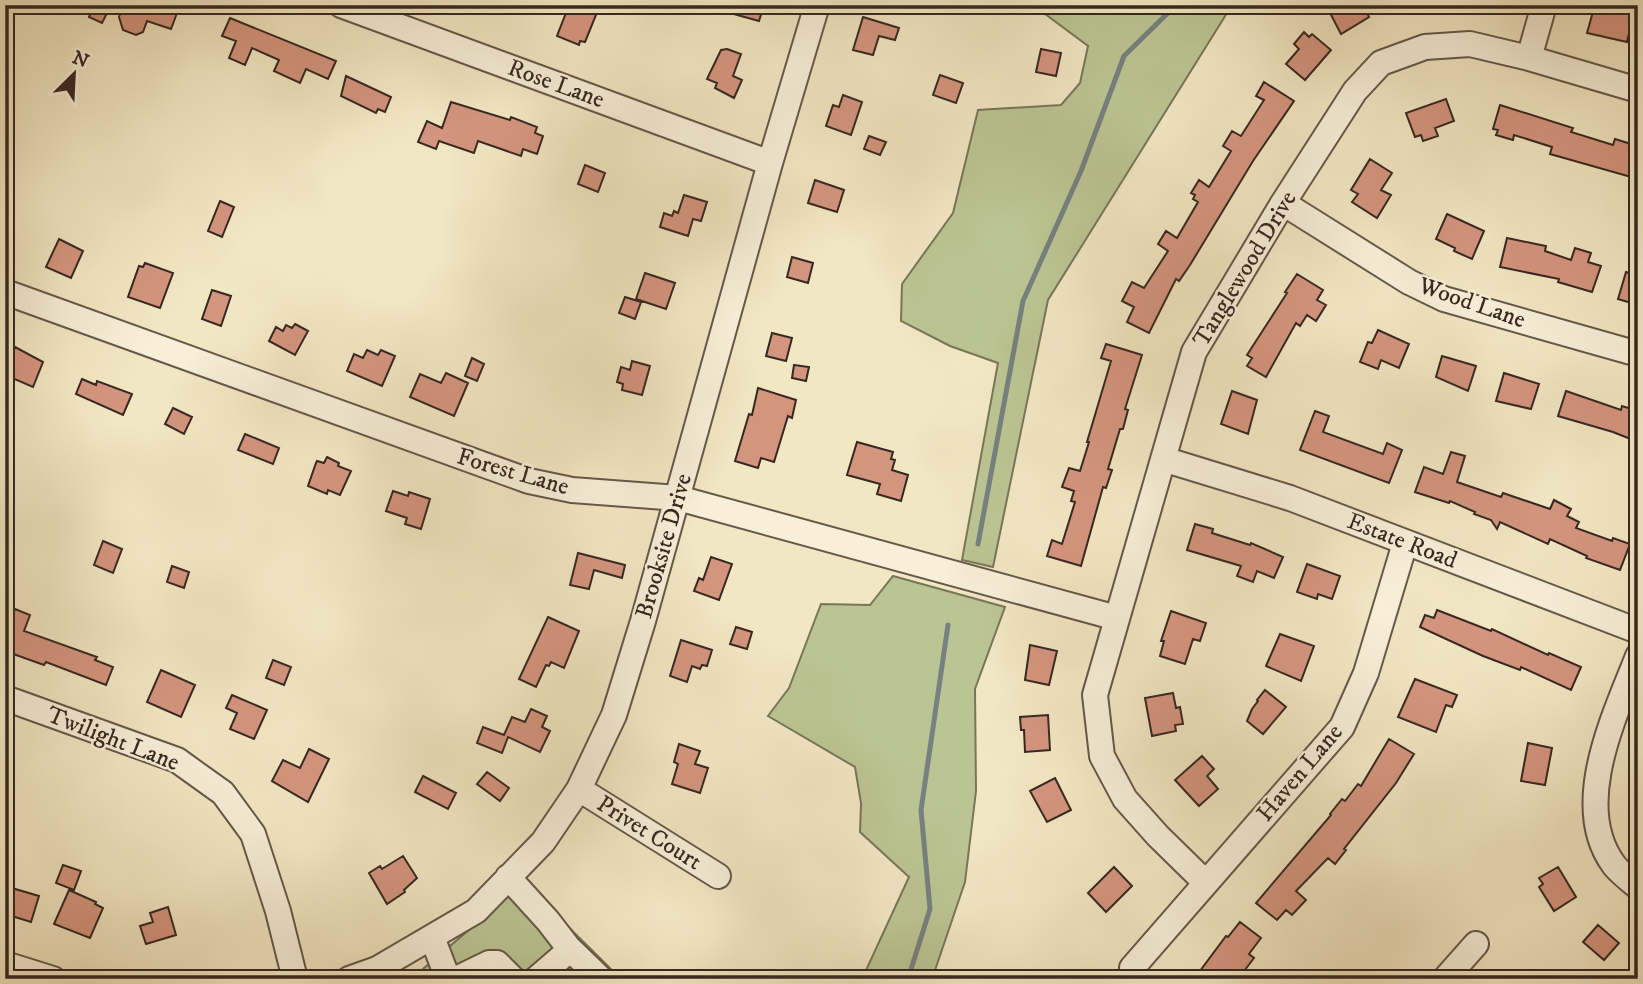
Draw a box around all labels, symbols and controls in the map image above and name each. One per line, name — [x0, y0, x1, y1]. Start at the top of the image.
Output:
north arrow — [38, 38, 108, 108]
text: N — [68, 46, 92, 74]
street label: Rose Lane — [504, 53, 608, 115]
street label: Tanglewood Drive — [1187, 185, 1303, 352]
street label: Wood Lane — [1414, 270, 1529, 335]
street label: Forest Lane — [454, 442, 573, 502]
street label: Brooksite Drive — [629, 470, 699, 622]
street label: Estate Road — [1343, 506, 1461, 576]
street label: Twilight Lane — [43, 700, 183, 778]
street label: Haven Lane — [1250, 718, 1350, 828]
street label: Privet Court — [591, 789, 707, 877]

